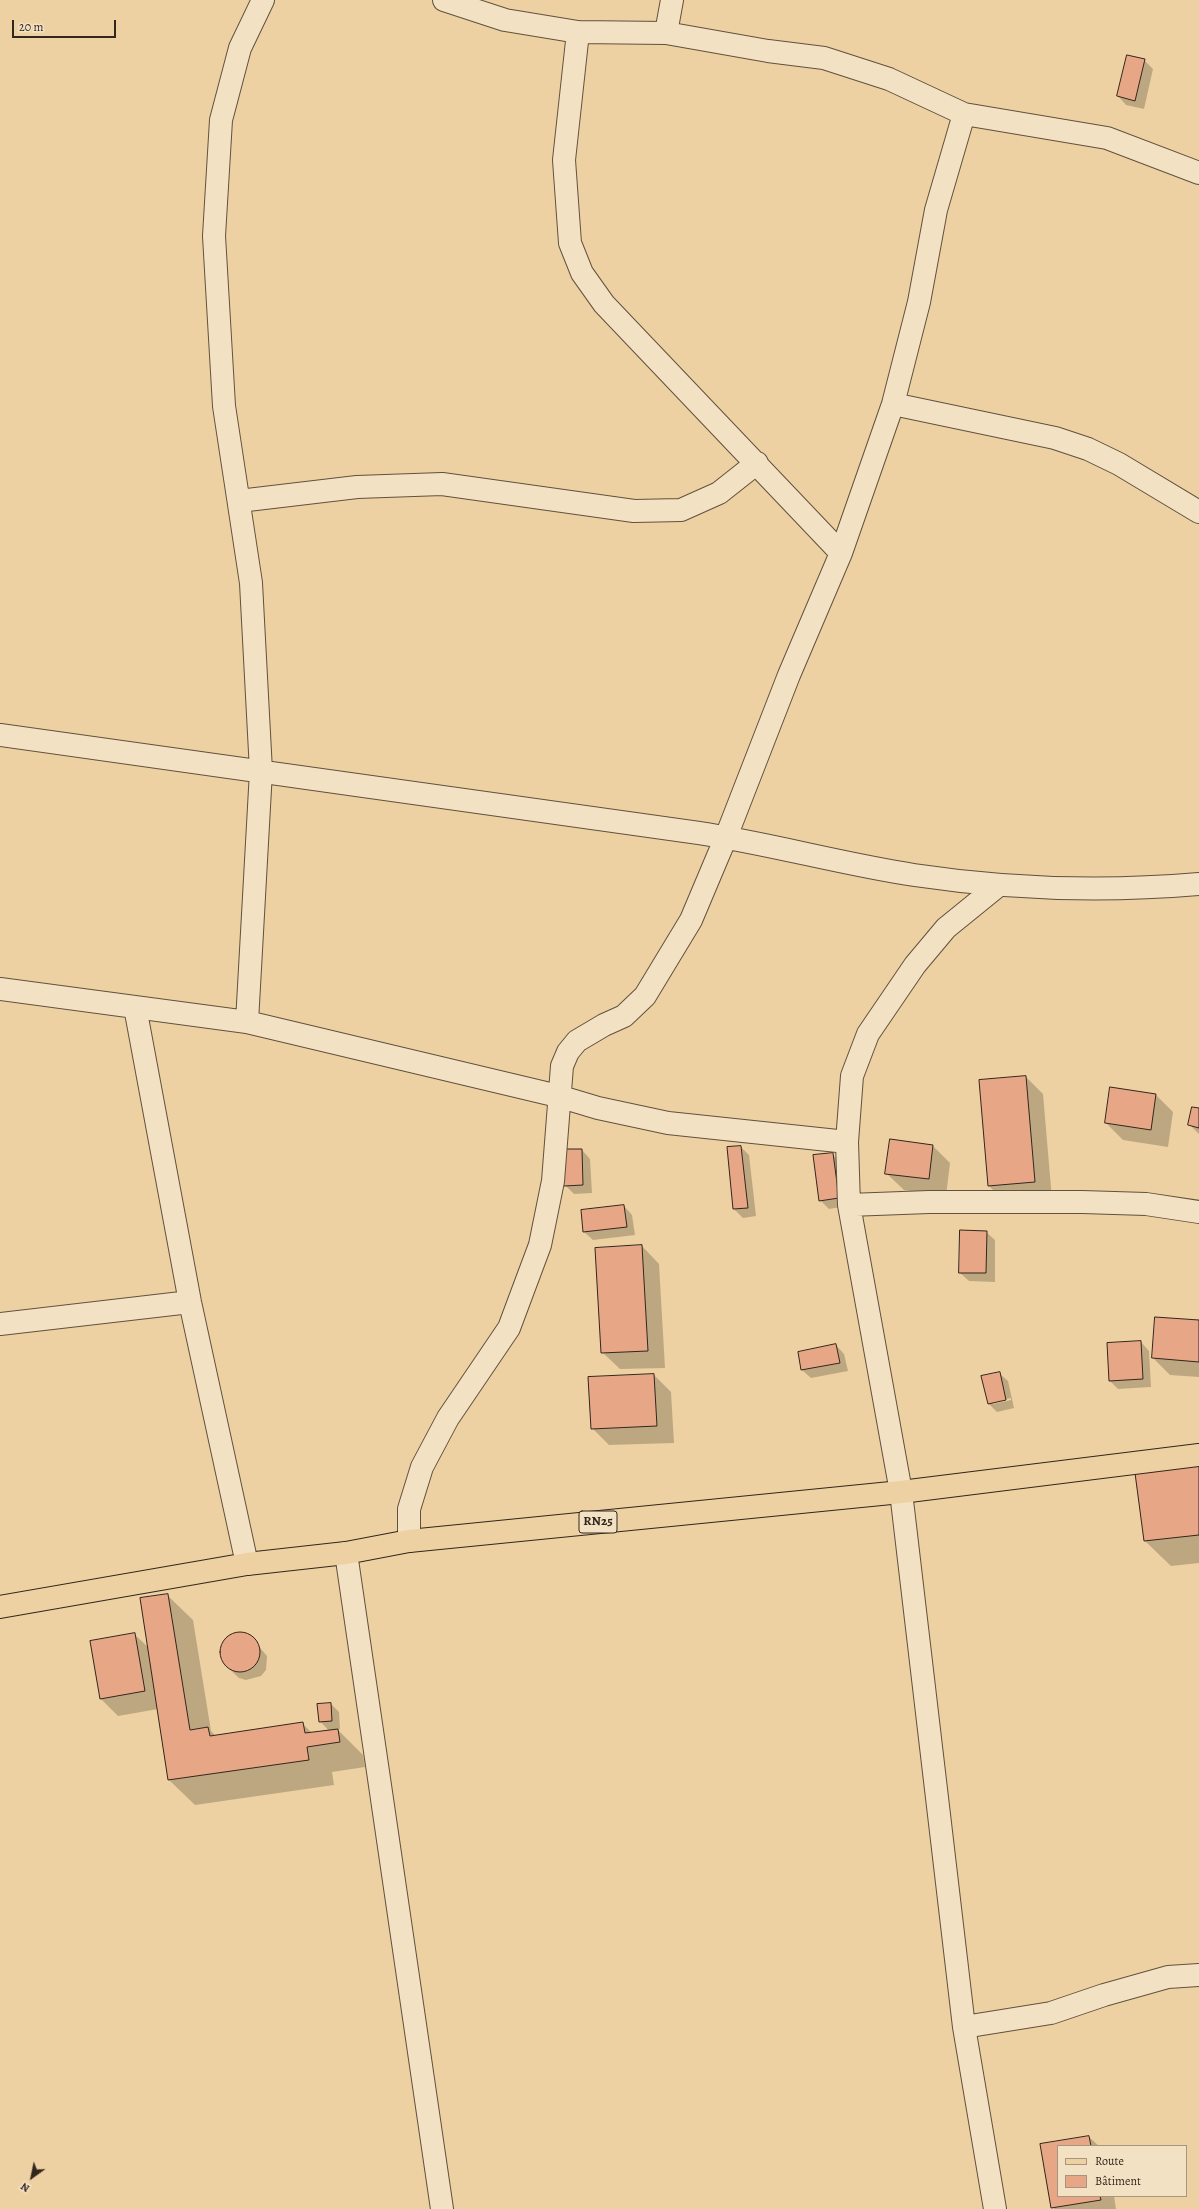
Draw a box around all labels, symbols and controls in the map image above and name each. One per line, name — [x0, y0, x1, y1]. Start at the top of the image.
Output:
scale bar — [14, 12, 118, 38]
text: 20 m — [19, 19, 43, 35]
road number: RN25 — [579, 1511, 617, 1533]
legend — [1057, 2145, 1187, 2197]
text: Route — [1095, 2153, 1124, 2169]
north arrow — [12, 2157, 52, 2197]
text: Bâtiment — [1095, 2173, 1141, 2189]
text: N — [18, 2179, 33, 2196]

